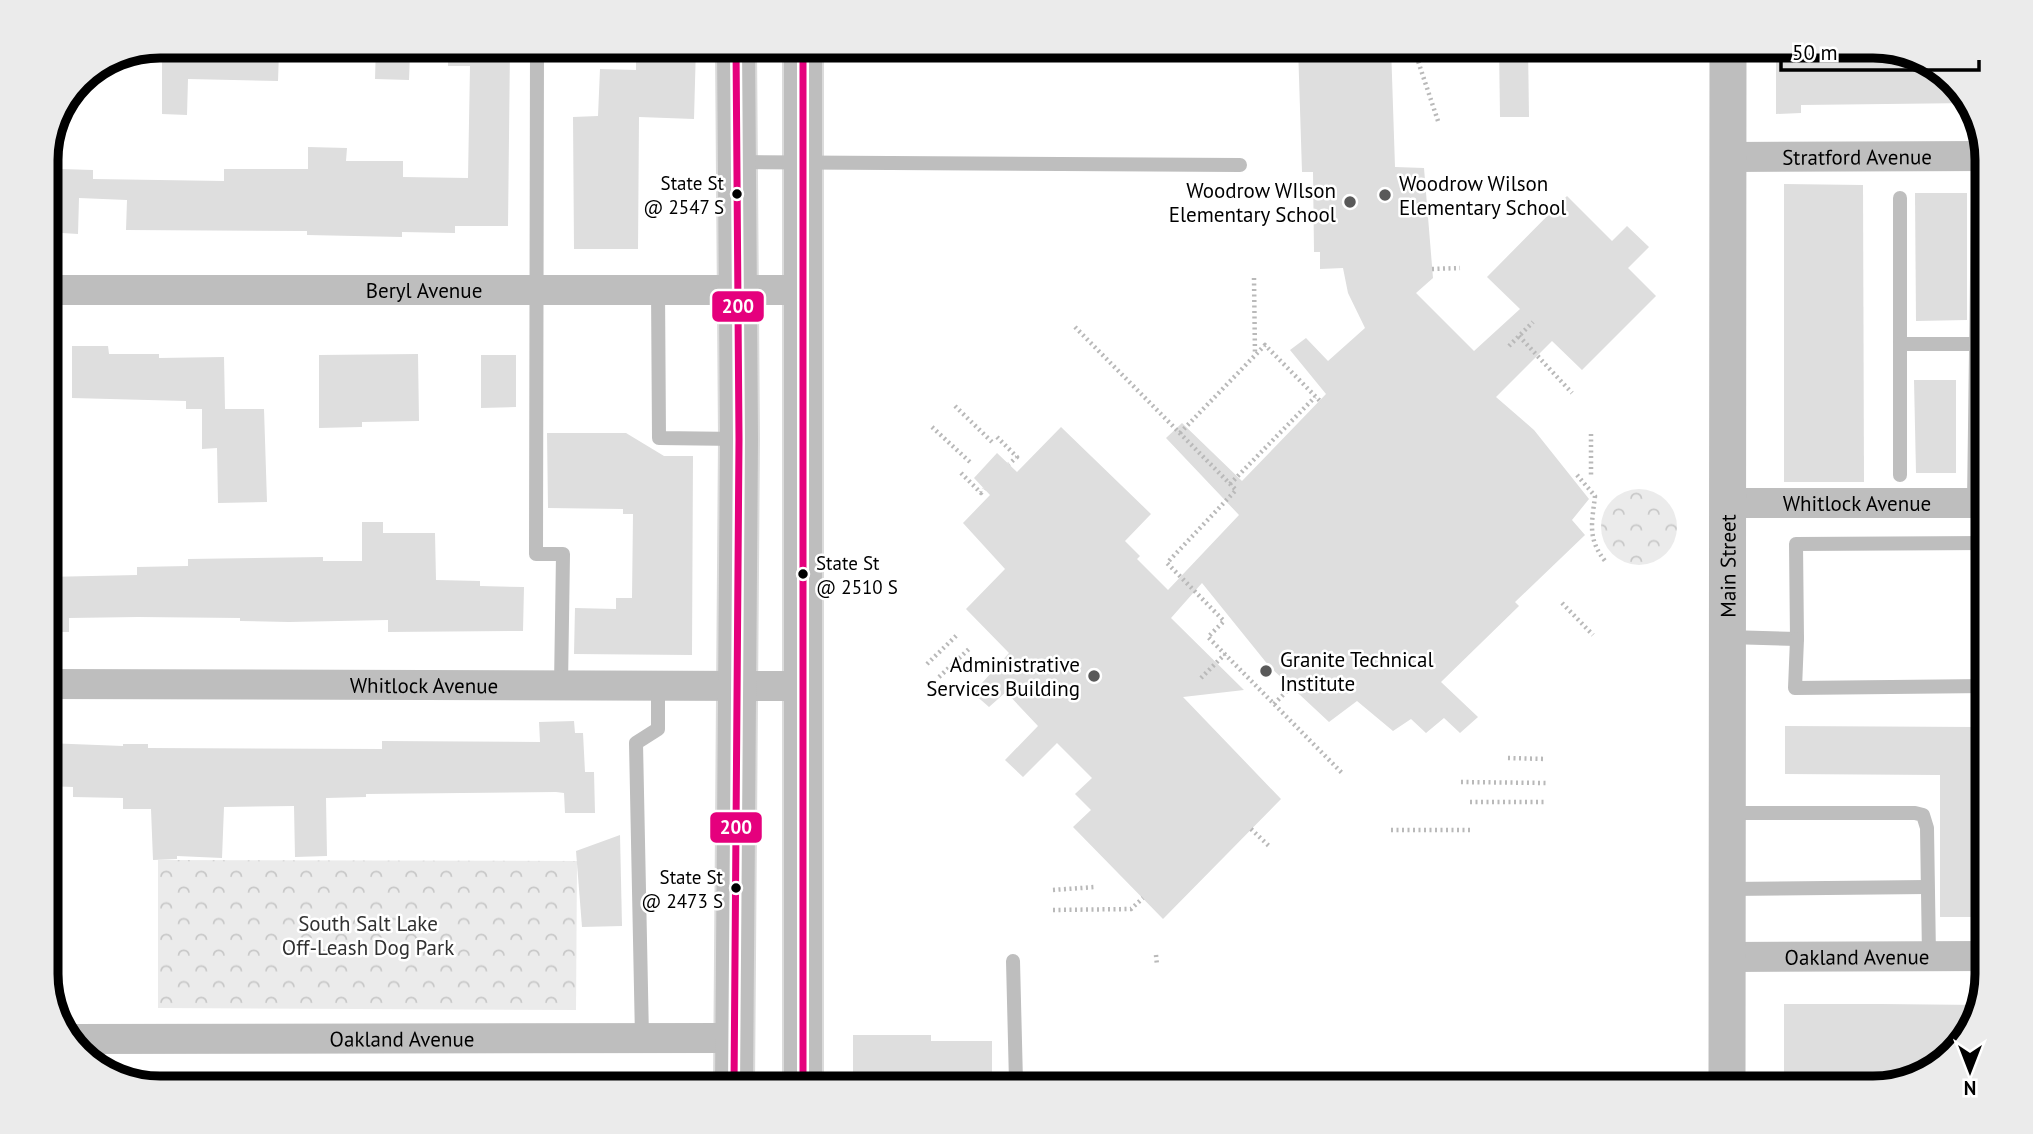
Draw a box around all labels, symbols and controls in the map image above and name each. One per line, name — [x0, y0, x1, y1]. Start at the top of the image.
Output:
scale bar — [1781, 28, 1979, 72]
text: 50 m — [1792, 39, 1838, 66]
street label: Stratford Avenue — [1782, 143, 1932, 170]
place label: Woodrow Wilson Elementary School — [1399, 170, 1566, 221]
place label: State St @ 2547 S — [643, 171, 725, 219]
place label: Woodrow WIlson Elementary School — [1169, 177, 1336, 228]
marker: State St @ 2547 S — [730, 187, 744, 201]
marker: Woodrow Wilson Elementary School — [1377, 187, 1393, 203]
marker: Woodrow WIlson Elementary School — [1342, 194, 1358, 210]
street label: Beryl Avenue — [366, 277, 482, 304]
line badge: 200 — [711, 290, 765, 323]
text: 200 — [722, 294, 754, 318]
street label: Whitlock Avenue — [1783, 490, 1931, 517]
street label: Main Street — [1714, 514, 1741, 618]
place label: State St @ 2510 S — [816, 551, 898, 599]
marker: State St @ 2510 S — [796, 567, 810, 581]
place label: Granite Technical Institute — [1280, 646, 1434, 697]
place label: Administrative Services Building — [926, 651, 1080, 702]
marker: Granite Technical Institute — [1258, 663, 1274, 679]
marker: Administrative Services Building — [1086, 668, 1102, 684]
street label: Whitlock Avenue — [350, 671, 498, 699]
line badge: 200 — [709, 811, 763, 844]
text: 200 — [720, 815, 752, 839]
place label: State St @ 2473 S — [641, 865, 724, 913]
marker: State St @ 2473 S — [729, 881, 743, 895]
park label: South Salt Lake Off-Leash Dog Park — [282, 910, 454, 961]
street label: Oakland Avenue — [1785, 943, 1929, 970]
street label: Oakland Avenue — [330, 1025, 474, 1052]
north arrow — [1935, 1036, 2005, 1106]
text: N — [1964, 1076, 1976, 1100]

